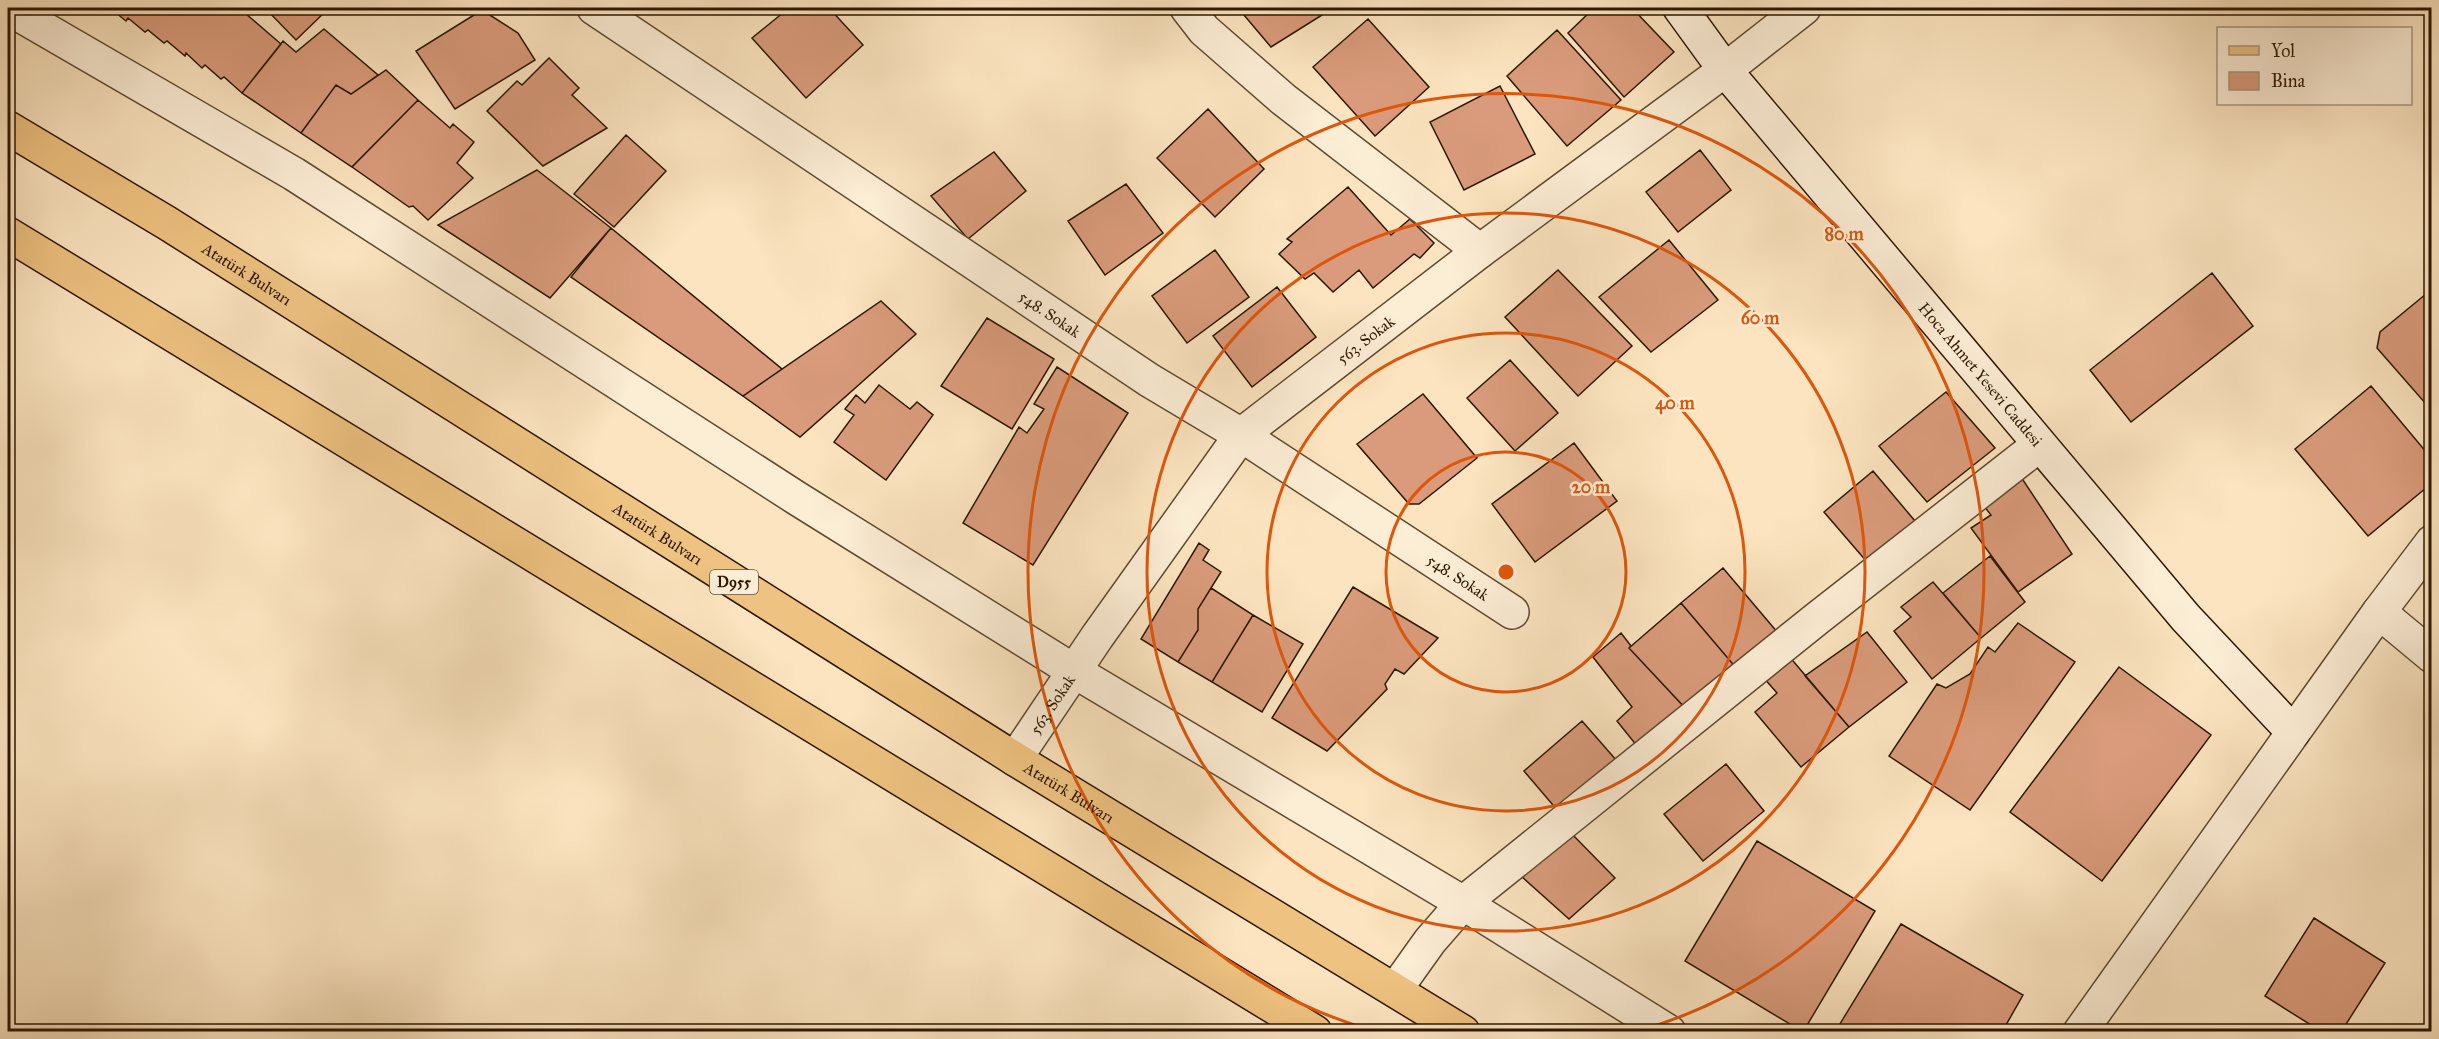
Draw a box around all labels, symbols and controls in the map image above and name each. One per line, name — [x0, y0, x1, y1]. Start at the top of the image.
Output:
legend — [2217, 27, 2412, 105]
text: Yol — [2271, 40, 2295, 62]
text: Bina — [2271, 70, 2306, 92]
text: 80 m — [1824, 223, 1864, 245]
street label: Atatürk Bulvarı — [198, 238, 296, 309]
street label: 548. Sokak — [1016, 286, 1085, 341]
street label: Hoca Ahmet Yesevi Caddesi — [1915, 298, 2047, 450]
text: 60 m — [1741, 307, 1780, 329]
street label: 563. Sokak — [1333, 311, 1398, 367]
text: 40 m — [1655, 392, 1696, 415]
text: 20 m — [1572, 476, 1611, 498]
street label: Atatürk Bulvarı — [609, 497, 707, 569]
street label: 548. Sokak — [1424, 550, 1493, 604]
centre of rings — [1496, 562, 1516, 582]
road number: D955 — [710, 570, 758, 594]
street label: 563. Sokak — [1025, 670, 1079, 738]
street label: Atatürk Bulvarı — [1020, 757, 1118, 827]

